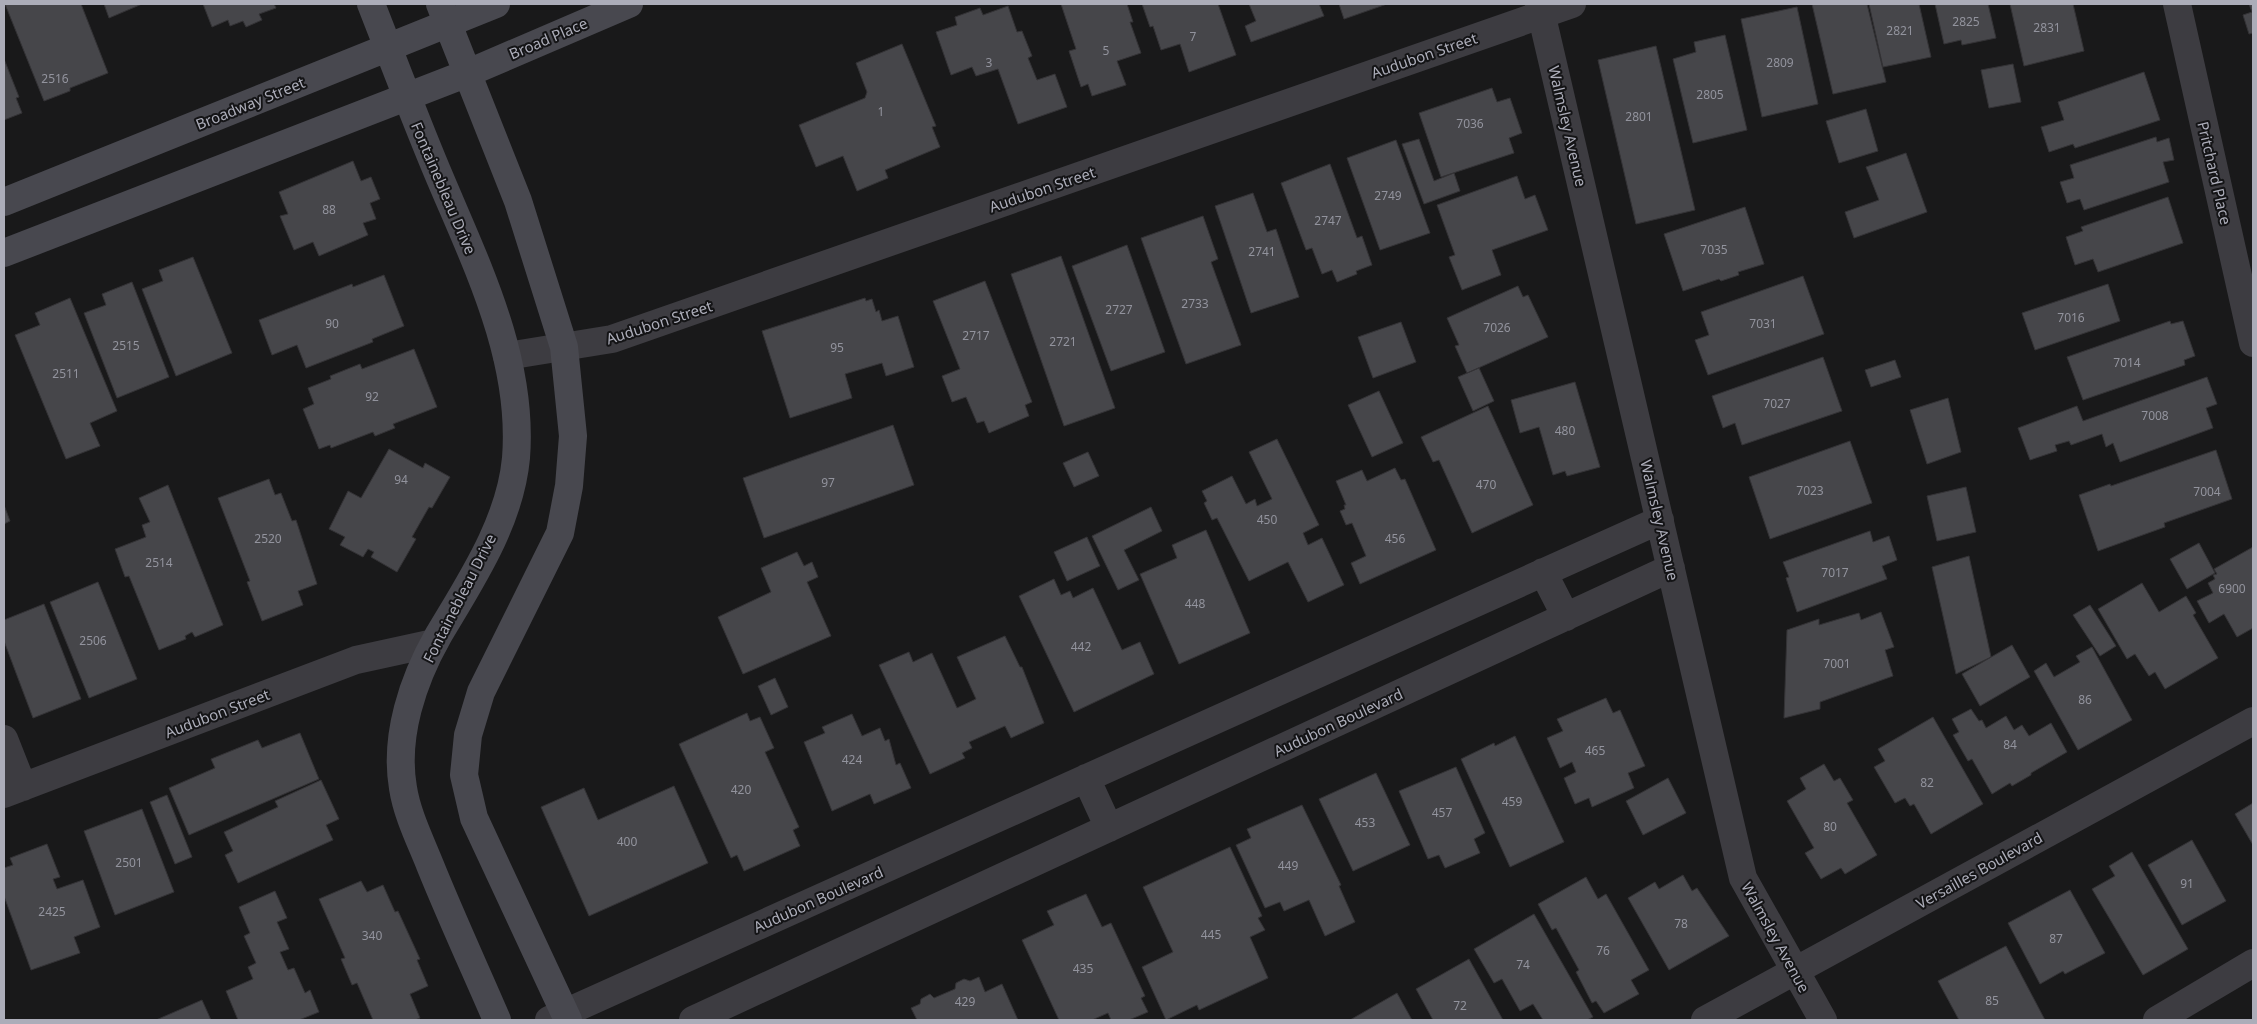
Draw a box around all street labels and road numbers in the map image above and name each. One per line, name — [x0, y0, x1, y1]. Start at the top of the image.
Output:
street label: Broad Place — [506, 13, 590, 63]
street label: Audubon Street — [1368, 27, 1480, 82]
street label: Walmsley Avenue — [1544, 64, 1592, 188]
street label: Broadway Street — [192, 72, 308, 134]
street label: Fontainebleau Drive — [407, 119, 481, 257]
street label: Pritchard Place — [2193, 119, 2237, 227]
street label: Audubon Street — [986, 161, 1098, 216]
street label: Audubon Street — [603, 295, 715, 349]
street label: Walmsley Avenue — [1636, 458, 1684, 582]
street label: Fontainebleau Drive — [418, 530, 500, 666]
street label: Audubon Boulevard — [1270, 683, 1406, 761]
street label: Audubon Street — [162, 684, 273, 742]
street label: Versailles Boulevard — [1912, 827, 2046, 913]
street label: Audubon Boulevard — [750, 861, 886, 937]
street label: Walmsley Avenue — [1737, 878, 1815, 996]

